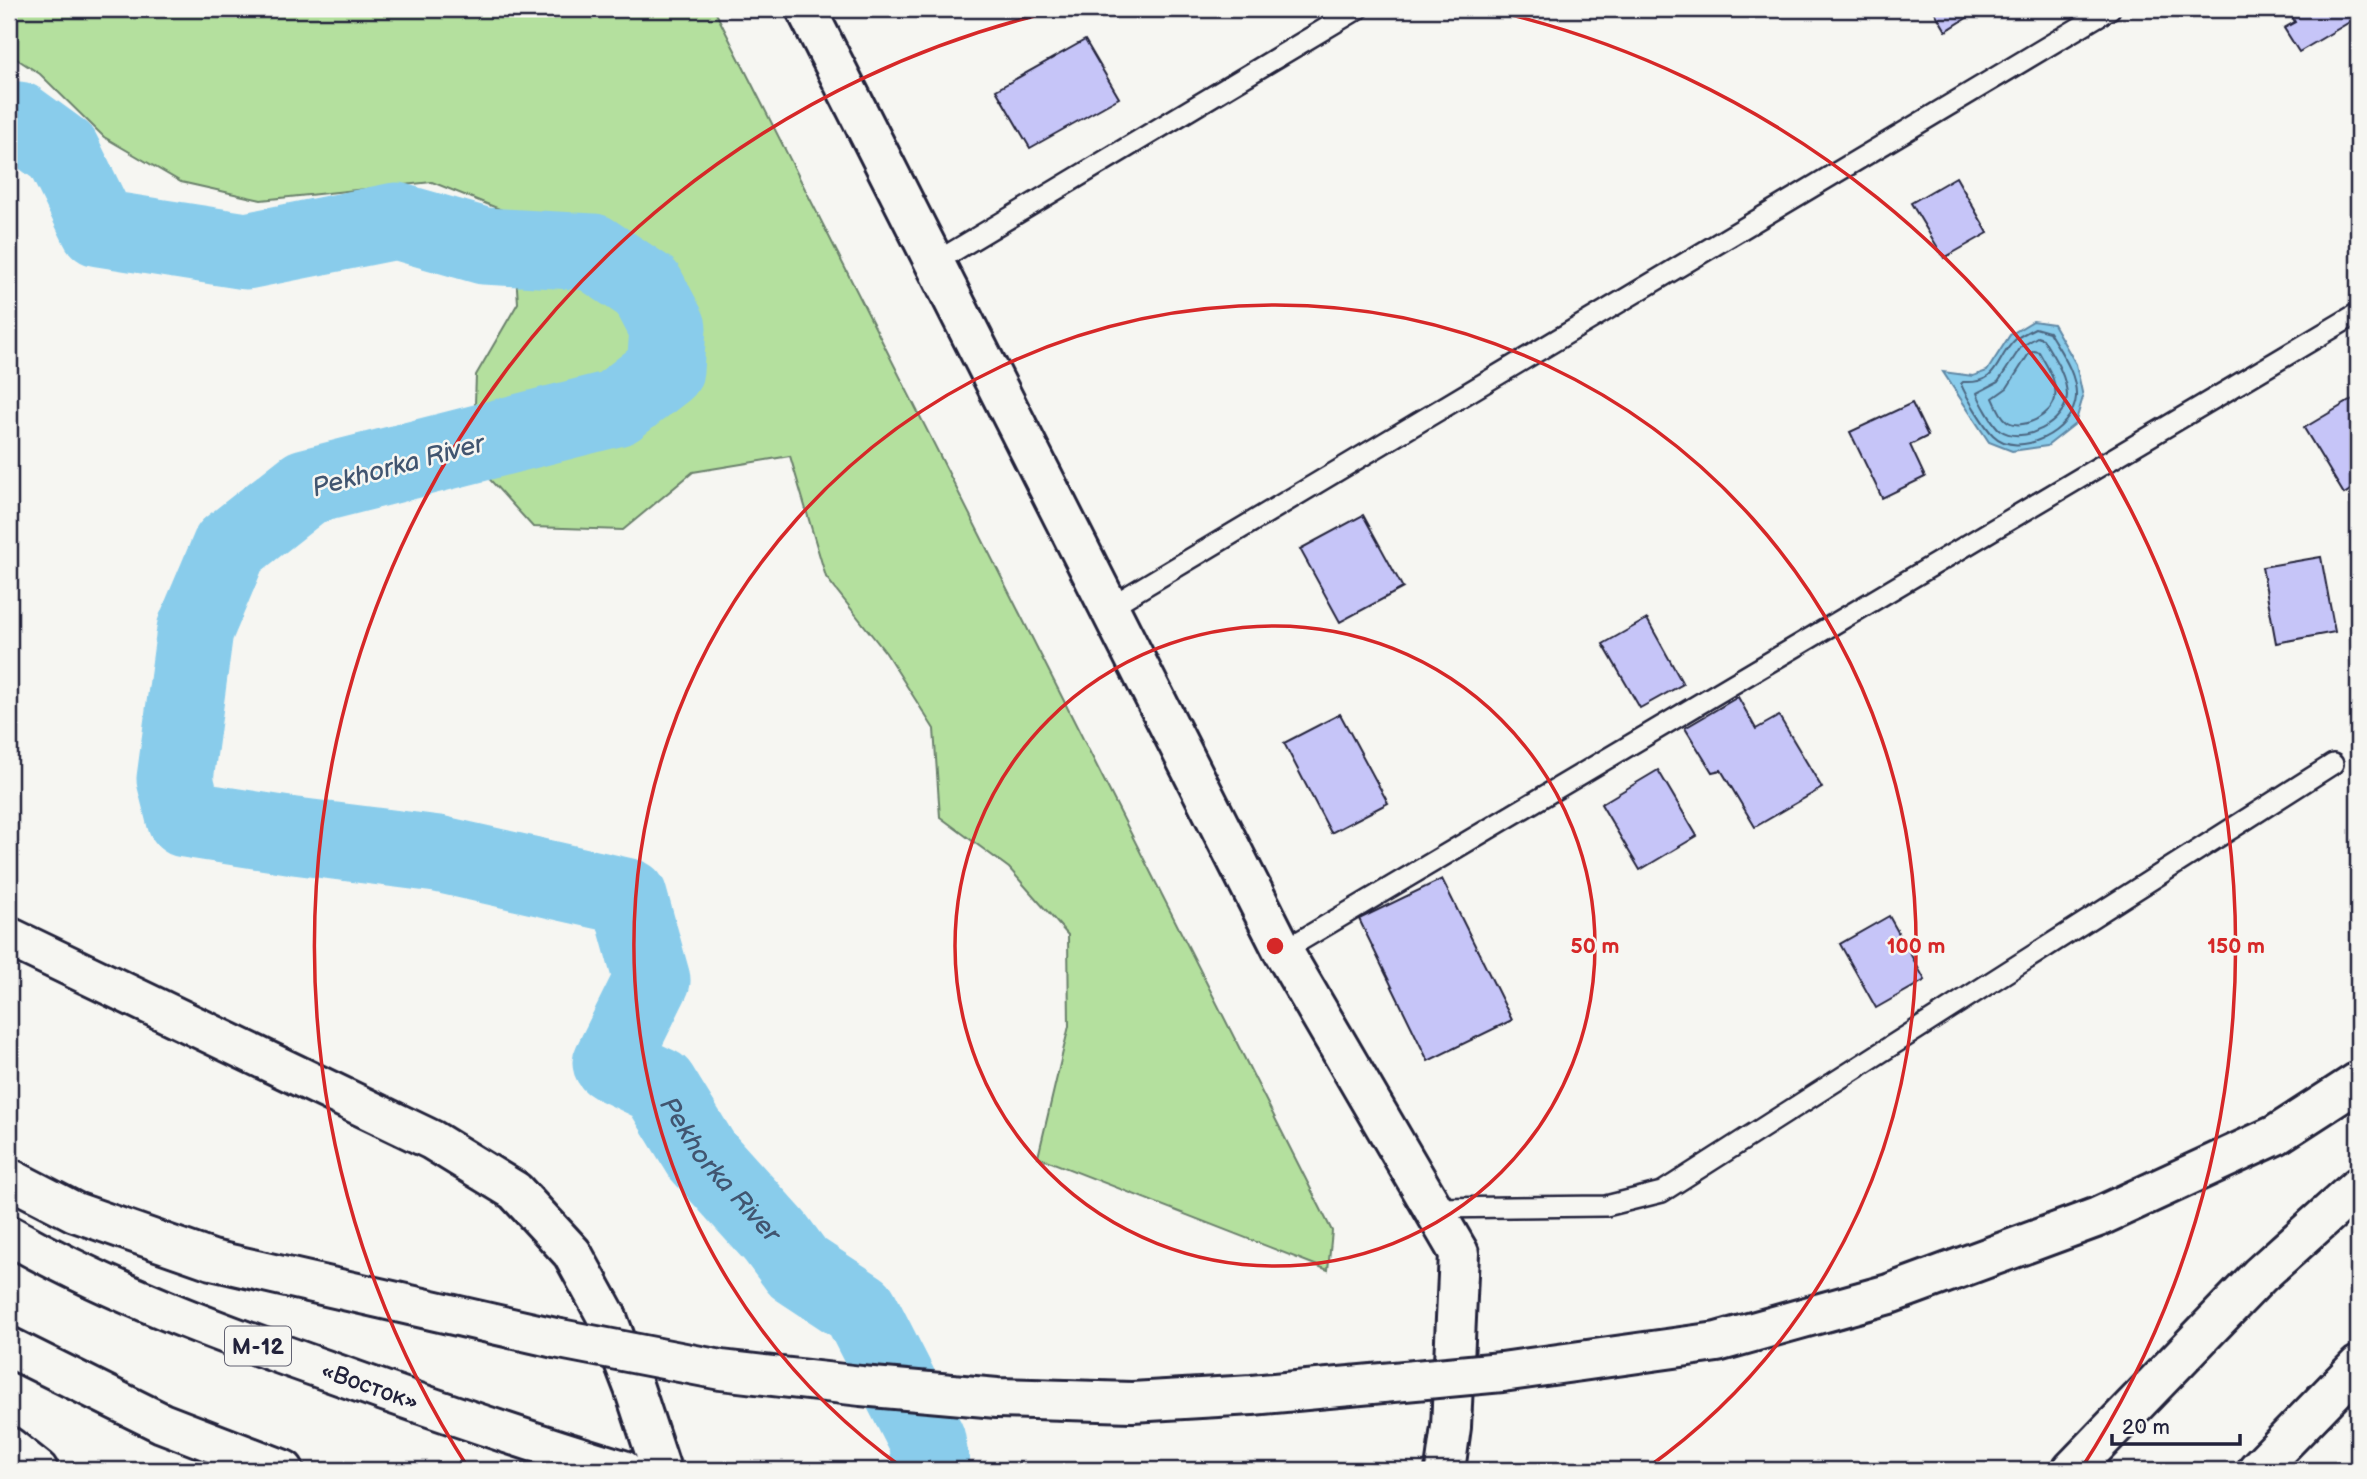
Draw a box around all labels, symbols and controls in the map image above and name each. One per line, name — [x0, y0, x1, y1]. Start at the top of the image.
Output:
water label: Pekhorka River — [309, 428, 490, 504]
centre of rings — [1263, 934, 1287, 958]
text: 50 m — [1571, 934, 1619, 959]
text: 100 m — [1887, 934, 1945, 959]
text: 150 m — [2207, 934, 2265, 959]
water label: Pekhorka River — [652, 1092, 787, 1251]
road number: М-12 — [225, 1326, 291, 1366]
street label: «Восток» — [317, 1356, 423, 1417]
scale bar — [2112, 1402, 2239, 1446]
text: 20 m — [2122, 1415, 2170, 1440]

